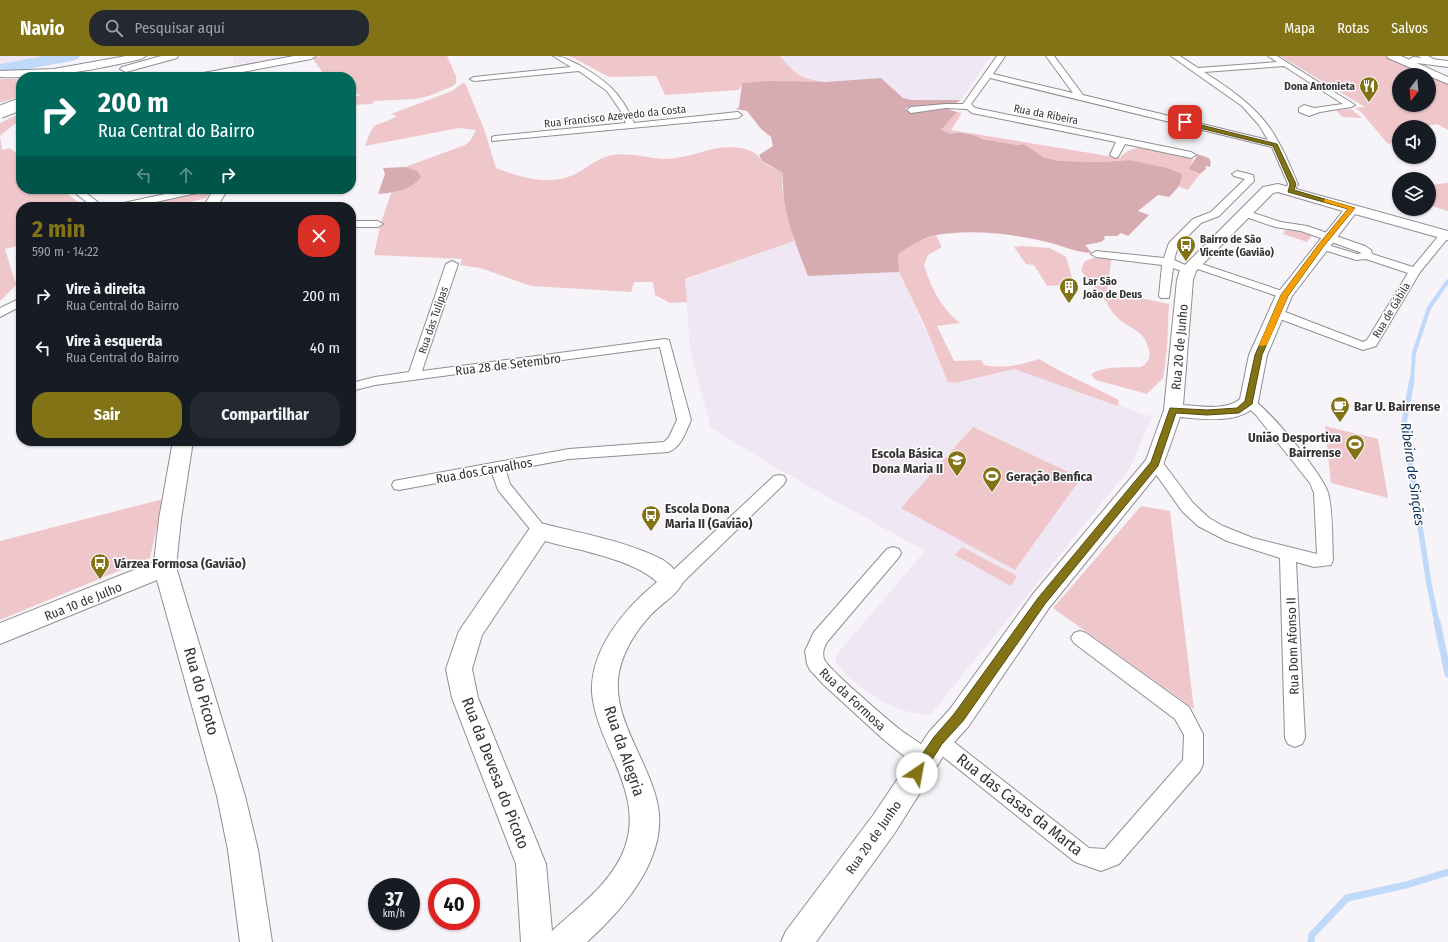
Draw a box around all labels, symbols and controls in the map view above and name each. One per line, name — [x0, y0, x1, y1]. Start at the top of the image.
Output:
search box — [89, 10, 369, 46]
text: Navio — [20, 17, 65, 40]
icon: search — [103, 17, 125, 39]
text: Pesquisar aqui — [135, 19, 225, 37]
text: Mapa — [1284, 20, 1315, 37]
text: Rotas — [1337, 20, 1369, 37]
text: Salvos — [1391, 20, 1428, 37]
north arrow — [1392, 68, 1436, 112]
map controls — [1392, 68, 1436, 216]
restaurant icon: Dona Antonieta — [1358, 75, 1380, 103]
place label: Dona Antonieta — [1284, 80, 1356, 93]
text: 200 m — [98, 86, 169, 119]
icon: right — [32, 88, 84, 140]
street label: Rua da Ribeira — [1013, 102, 1079, 127]
street label: Rua Francisco Azevedo da Costa — [544, 103, 687, 130]
pin — [1168, 105, 1202, 139]
icon: arrive — [1174, 111, 1196, 133]
text: Rua Central do Bairro — [98, 120, 255, 142]
button: sound — [1392, 120, 1436, 164]
icon: left — [133, 164, 155, 186]
icon: ahead — [175, 164, 197, 186]
icon: right — [217, 164, 239, 186]
button: layers — [1392, 172, 1436, 216]
text: 2 min — [32, 215, 85, 243]
button: close — [298, 215, 340, 257]
place label: Bairro de São Vicente (Gavião) — [1199, 233, 1275, 259]
bus stop icon: Bairro de São Vicente (Gavião) — [1175, 234, 1197, 262]
text: 590 m · 14:22 — [32, 244, 98, 259]
place label: Lar São João de Deus — [1082, 275, 1142, 301]
building icon: Lar São João de Deus — [1058, 276, 1080, 304]
text: Vire à direita — [66, 280, 145, 298]
street label: Rua de Gábila — [1370, 280, 1413, 340]
icon: right — [32, 285, 54, 307]
street label: Rua das Tulipas — [416, 285, 451, 355]
text: 200 m — [303, 287, 340, 305]
text: Rua Central do Bairro — [66, 298, 179, 313]
street label: Rua 20 de Junho — [1168, 303, 1191, 391]
text: Vire à esquerda — [66, 332, 163, 350]
icon: left — [32, 337, 54, 359]
text: 40 m — [310, 339, 340, 357]
text: Rua Central do Bairro — [66, 350, 179, 365]
street label: Rua 28 de Setembro — [454, 351, 562, 378]
button: Sair — [32, 392, 182, 438]
button: Compartilhar — [190, 392, 340, 438]
cafe icon: Bar U. Bairrense — [1329, 395, 1351, 423]
place label: Bar U. Bairrense — [1354, 399, 1441, 414]
water label: Ribeira de Sinçães — [1397, 421, 1428, 527]
place label: União Desportiva Bairrense — [1248, 430, 1342, 460]
sports icon: União Desportiva Bairrense — [1344, 433, 1366, 461]
place label: Escola Básica Dona Maria II — [871, 446, 944, 476]
school or university icon: Escola Básica Dona Maria II — [946, 449, 968, 477]
street label: Rua dos Carvalhos — [435, 455, 534, 486]
sports icon: Geração Benfica — [981, 465, 1003, 493]
place label: Geração Benfica — [1006, 469, 1093, 485]
place label: Escola Dona Maria II (Gavião) — [665, 501, 753, 531]
bus stop icon: Escola Dona Maria II (Gavião) — [640, 504, 662, 532]
bus stop icon: Várzea Formosa (Gavião) — [89, 552, 111, 580]
place label: Várzea Formosa (Gavião) — [113, 556, 246, 571]
street label: Rua 10 de Julho — [42, 579, 124, 624]
street label: Rua Dom Afonso II — [1283, 597, 1302, 695]
street label: Rua do Picoto — [180, 645, 223, 737]
street label: Rua da Formosa — [816, 665, 889, 734]
street label: Rua da Devesa do Picoto — [458, 695, 533, 852]
street label: Rua da Alegria — [600, 703, 649, 799]
street label: Rua das Casas da Marta — [953, 749, 1086, 859]
position arrow — [896, 752, 938, 794]
street label: Rua 20 de Junho — [843, 798, 904, 877]
speed limit sign: 40 — [428, 878, 480, 930]
text: 37 — [385, 887, 403, 911]
text: km/h — [383, 908, 405, 920]

